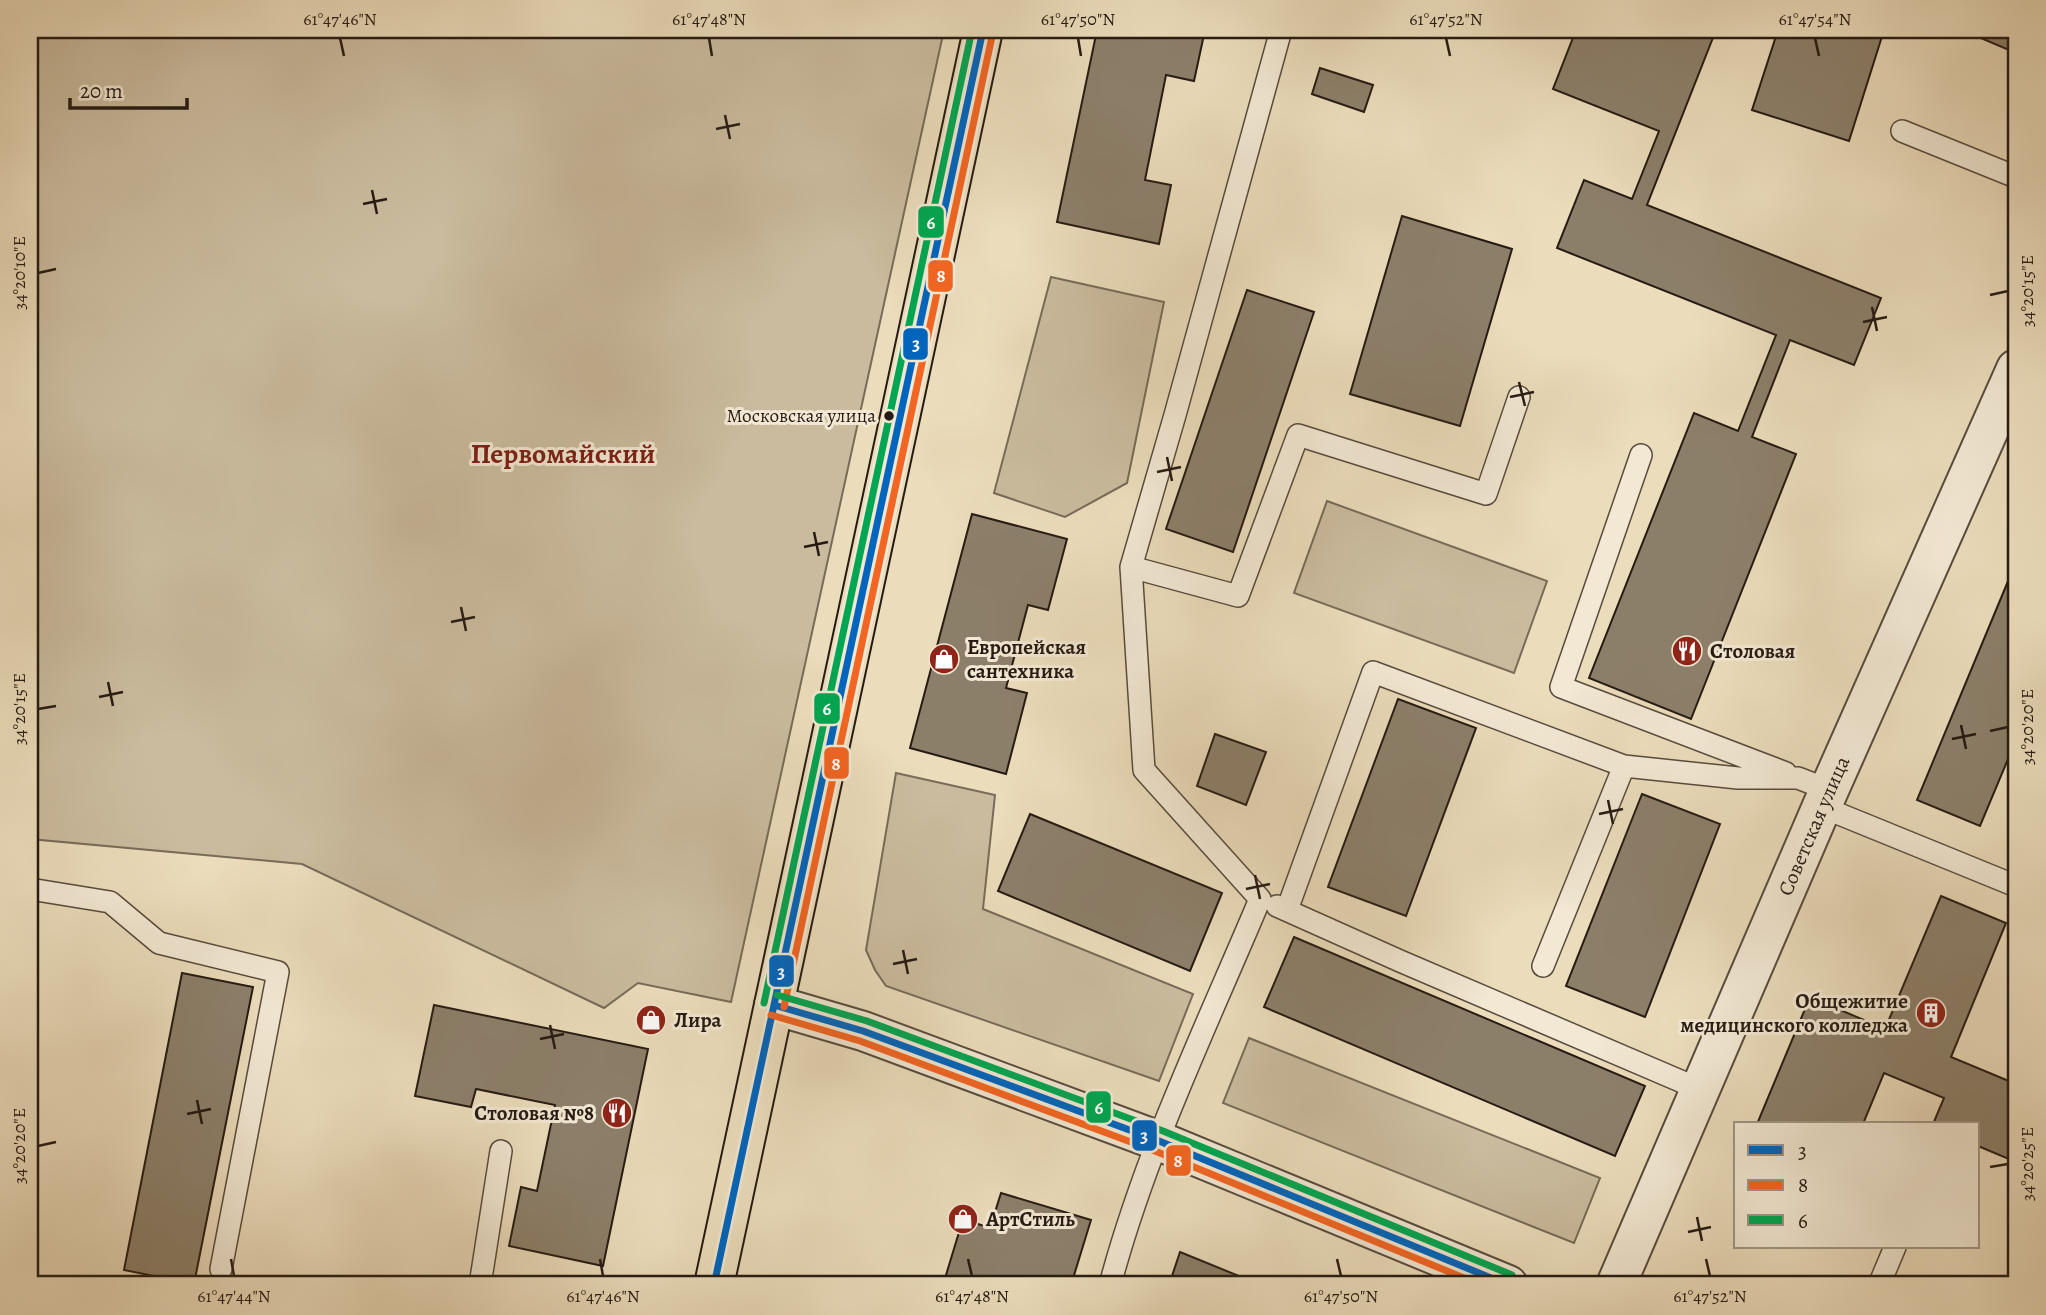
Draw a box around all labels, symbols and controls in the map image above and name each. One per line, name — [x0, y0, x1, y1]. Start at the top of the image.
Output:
text: 61°47'46"N — [303, 7, 377, 31]
text: 61°47'48"N — [672, 7, 746, 31]
text: 61°47'50"N — [1041, 7, 1115, 31]
text: 61°47'52"N — [1409, 7, 1483, 31]
text: 61°47'54"N — [1779, 7, 1852, 31]
scale bar — [70, 66, 187, 110]
text: 20 m — [80, 77, 123, 105]
line badge: 6 — [917, 205, 945, 239]
text: 6 — [927, 210, 936, 236]
text: 34°20'10"E — [7, 236, 31, 310]
text: 34°20'15"E — [2015, 255, 2039, 327]
line badge: 8 — [927, 259, 954, 293]
text: 8 — [936, 263, 946, 289]
line badge: 3 — [902, 327, 929, 361]
text: 3 — [912, 331, 920, 357]
place label: Московская улица — [726, 403, 876, 429]
marker: Московская улица — [882, 409, 896, 423]
district label: Первомайский — [471, 435, 655, 473]
place label: Европейская сантехника — [967, 633, 1086, 685]
restaurant icon: Столовая — [1670, 634, 1704, 668]
place label: Столовая — [1710, 637, 1795, 665]
shop icon: Европейская сантехника — [927, 642, 961, 676]
text: 34°20'15"E — [7, 673, 31, 745]
text: 34°20'20"E — [2015, 689, 2039, 765]
line badge: 6 — [813, 692, 841, 725]
text: 6 — [823, 696, 832, 722]
line badge: 8 — [823, 746, 850, 780]
text: 8 — [831, 751, 841, 777]
street label: Советская улица — [1771, 751, 1856, 900]
line badge: 3 — [768, 954, 795, 988]
text: 3 — [777, 959, 785, 985]
place label: Общежитие медицинского колледжа — [1680, 987, 1908, 1039]
building icon: Общежитие медицинского колледжа — [1914, 996, 1948, 1030]
shop icon: Лира — [634, 1003, 668, 1037]
place label: Лира — [674, 1006, 722, 1034]
line badge: 6 — [1085, 1090, 1112, 1124]
text: 6 — [1095, 1095, 1104, 1121]
restaurant icon: Столовая №8 — [600, 1096, 634, 1130]
place label: Столовая №8 — [474, 1099, 594, 1127]
text: 34°20'20"E — [7, 1108, 31, 1184]
line badge: 3 — [1131, 1119, 1158, 1152]
legend — [1734, 1122, 1980, 1248]
text: 3 — [1140, 1123, 1148, 1149]
text: 34°20'25"E — [2015, 1127, 2039, 1201]
text: 3 — [1798, 1137, 1807, 1165]
line badge: 8 — [1165, 1144, 1192, 1177]
text: 8 — [1173, 1148, 1183, 1174]
text: 8 — [1798, 1171, 1808, 1199]
shop icon: АртСтиль — [946, 1202, 980, 1236]
place label: АртСтиль — [985, 1205, 1075, 1233]
text: 6 — [1798, 1207, 1808, 1235]
text: 61°47'44"N — [197, 1284, 271, 1308]
text: 61°47'46"N — [566, 1284, 640, 1308]
text: 61°47'48"N — [935, 1284, 1009, 1308]
text: 61°47'50"N — [1304, 1284, 1378, 1308]
text: 61°47'52"N — [1673, 1284, 1747, 1308]

